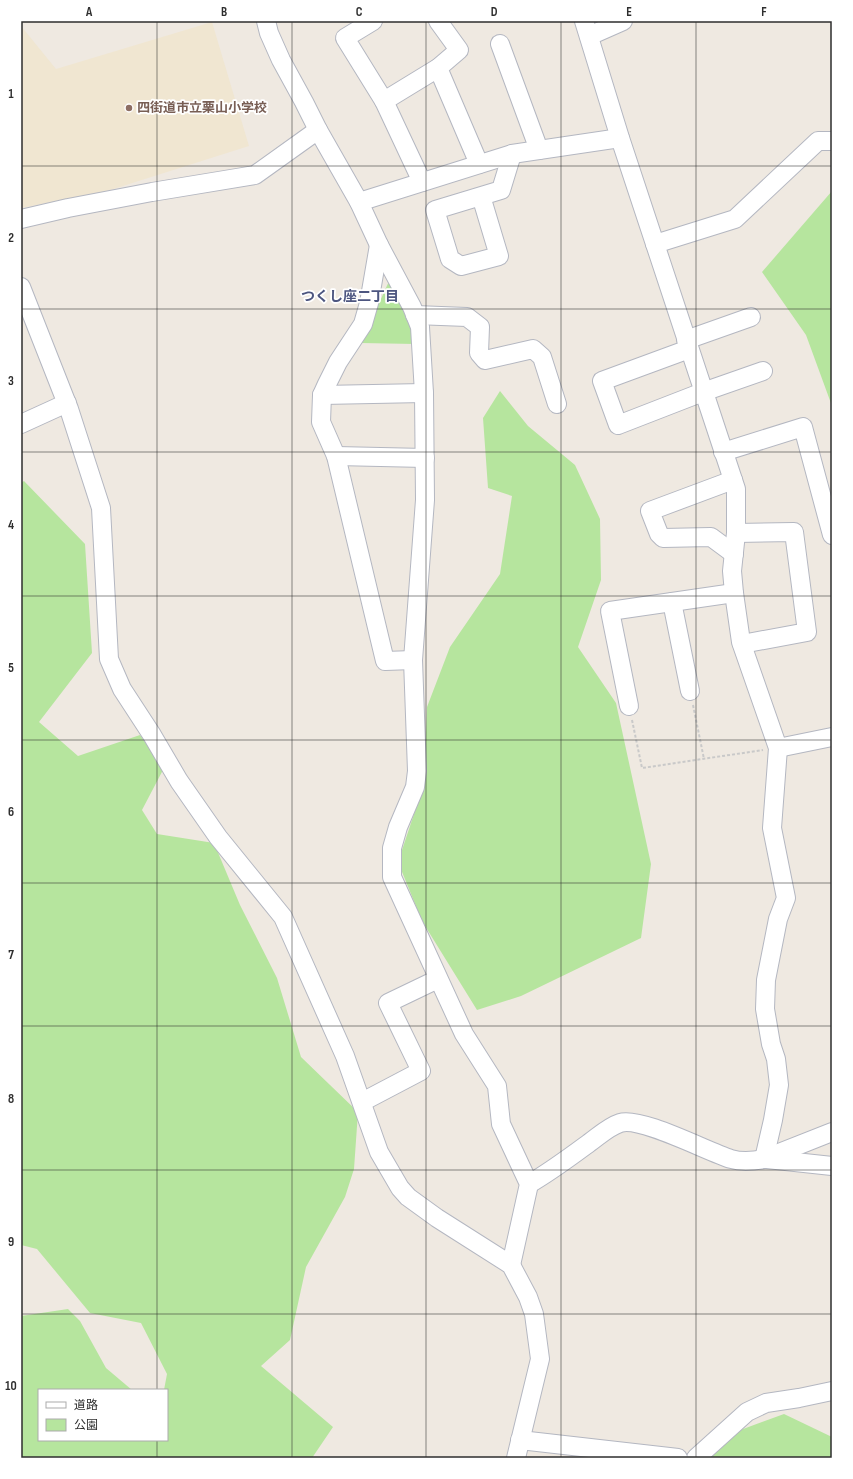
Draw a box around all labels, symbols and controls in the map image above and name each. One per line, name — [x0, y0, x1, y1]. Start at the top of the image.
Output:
text: A — [85, 4, 93, 20]
text: B — [221, 4, 227, 20]
text: C — [356, 4, 363, 20]
text: D — [491, 4, 498, 20]
text: E — [626, 4, 632, 20]
text: F — [761, 4, 767, 20]
text: 1 — [8, 86, 14, 102]
place label: 四街道市立栗山小学校 — [137, 100, 267, 116]
marker: 四街道市立栗山小学校 — [124, 103, 134, 113]
text: 2 — [8, 230, 14, 246]
district label: つくし座二丁目 — [301, 288, 399, 305]
text: 3 — [8, 373, 14, 389]
text: 4 — [8, 517, 14, 533]
text: 5 — [8, 660, 14, 676]
text: 6 — [8, 804, 14, 820]
text: 7 — [8, 947, 14, 963]
text: 8 — [8, 1091, 14, 1107]
text: 9 — [8, 1234, 14, 1250]
text: 10 — [5, 1378, 17, 1394]
legend — [38, 1389, 168, 1441]
text: 道路 — [74, 1398, 98, 1413]
text: 公園 — [74, 1418, 98, 1433]

